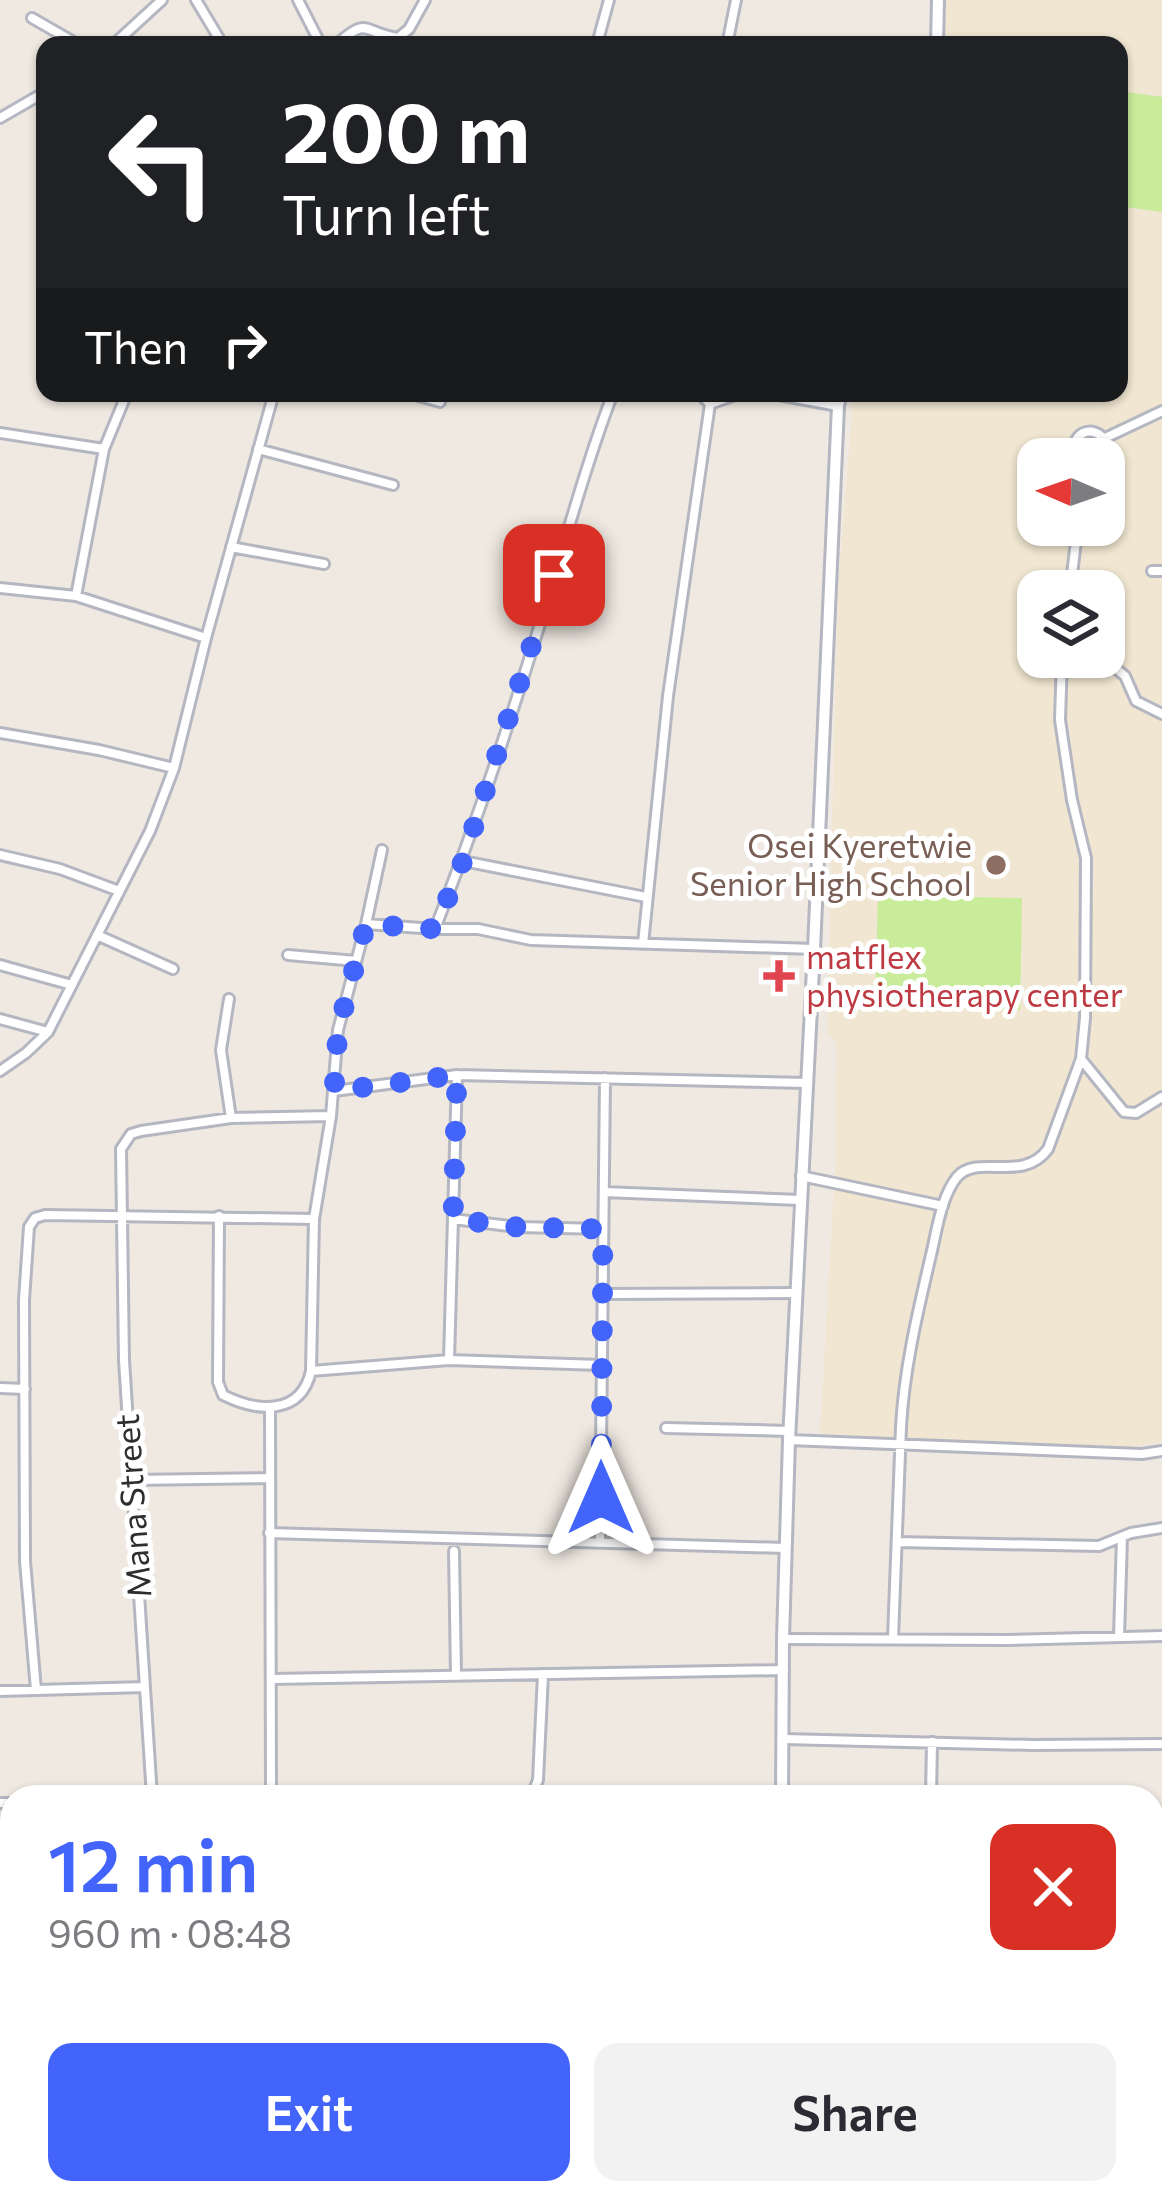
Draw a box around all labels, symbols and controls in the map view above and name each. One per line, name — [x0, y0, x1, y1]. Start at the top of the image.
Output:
text: 200 m — [282, 78, 530, 180]
icon: left — [84, 84, 240, 240]
text: Turn left — [282, 180, 490, 246]
icon: right — [212, 312, 278, 378]
text: Then — [84, 318, 188, 373]
north arrow — [1017, 438, 1125, 546]
map controls — [1017, 438, 1125, 678]
pin — [503, 524, 605, 626]
icon: arrive — [521, 542, 587, 608]
button: layers — [1017, 570, 1125, 678]
place label: Osei Kyeretwie Senior High School — [690, 824, 972, 903]
marker: Osei Kyeretwie Senior High School — [983, 852, 1009, 878]
place label: matflex physiotherapy center — [806, 935, 1123, 1014]
marker: matflex physiotherapy center — [763, 960, 795, 992]
street label: Mana Street — [105, 1413, 158, 1599]
position arrow — [538, 1435, 664, 1561]
text: 12 min — [48, 1819, 258, 1907]
button: close — [990, 1824, 1116, 1950]
text: 960 m · 08:48 — [48, 1908, 292, 1956]
button: Exit — [48, 2043, 570, 2181]
button: Share — [594, 2043, 1116, 2181]

